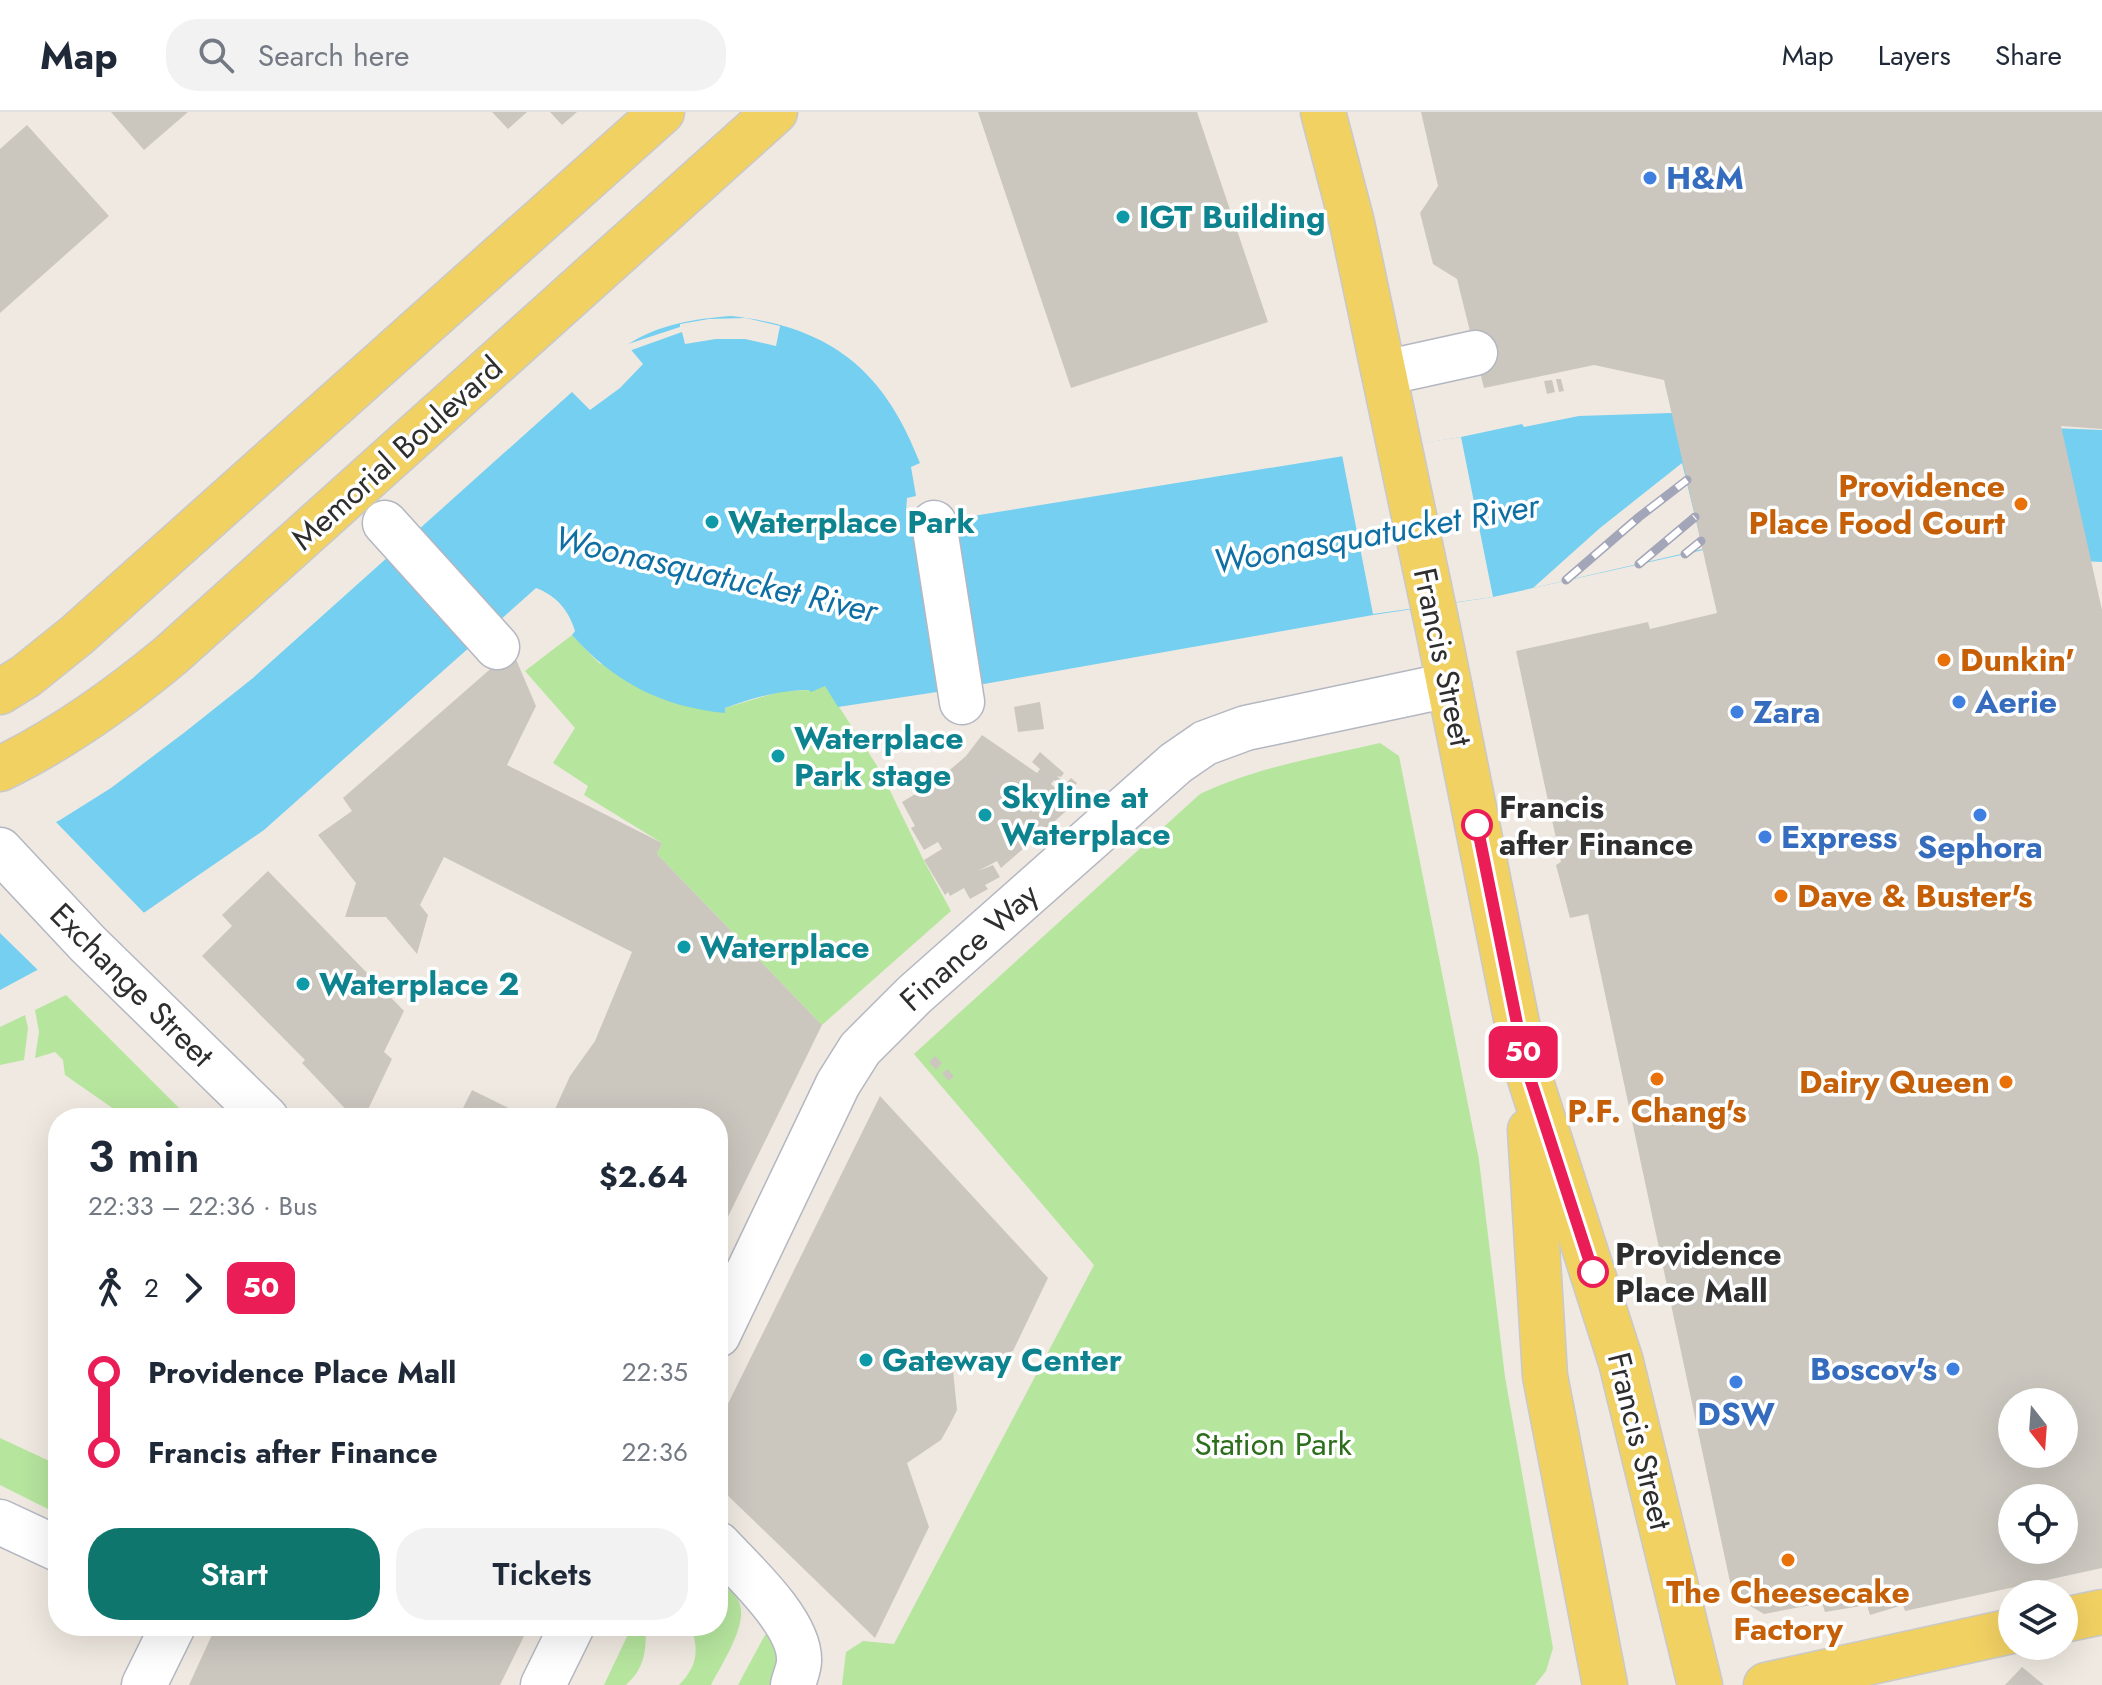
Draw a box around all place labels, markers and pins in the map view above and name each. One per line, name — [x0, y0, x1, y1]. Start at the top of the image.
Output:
place label: H&M — [1666, 155, 1744, 201]
marker: H&M — [1641, 169, 1659, 187]
place label: IGT Building — [1139, 194, 1326, 240]
marker: IGT Building — [1114, 208, 1132, 226]
place label: Providence Place Food Court — [1749, 463, 2006, 546]
marker: Providence Place Food Court — [2012, 495, 2030, 513]
place label: Waterplace Park — [728, 499, 976, 545]
marker: Waterplace Park — [703, 513, 721, 531]
place label: Dunkin' — [1960, 637, 2075, 683]
marker: Dunkin' — [1935, 651, 1953, 669]
place label: Aerie — [1974, 679, 2057, 725]
place label: Zara — [1753, 689, 1821, 735]
marker: Aerie — [1950, 693, 1968, 711]
marker: Zara — [1728, 703, 1746, 721]
place label: Waterplace Park stage — [794, 715, 964, 798]
marker: Waterplace Park stage — [769, 747, 787, 765]
place label: Skyline at Waterplace — [1001, 774, 1171, 857]
place label: Francis after Finance — [1499, 784, 1693, 867]
marker: Skyline at Waterplace — [976, 806, 994, 824]
marker: Sephora — [1971, 806, 1989, 824]
marker: Francis after Finance — [1462, 810, 1492, 840]
place label: Express — [1781, 814, 1897, 860]
place label: Sephora — [1917, 824, 2043, 870]
marker: Express — [1756, 828, 1774, 846]
place label: Dave & Buster's — [1797, 873, 2033, 919]
marker: Dave & Buster's — [1772, 887, 1790, 905]
place label: Waterplace — [700, 924, 870, 970]
marker: Waterplace — [675, 938, 693, 956]
place label: Waterplace 2 — [319, 961, 519, 1007]
marker: Waterplace 2 — [294, 975, 312, 993]
place label: Dairy Queen — [1799, 1059, 1990, 1105]
marker: P.F. Chang's — [1648, 1070, 1666, 1088]
marker: Dairy Queen — [1997, 1073, 2015, 1091]
place label: P.F. Chang's — [1567, 1088, 1747, 1134]
place label: Providence Place Mall — [1615, 1231, 1782, 1314]
marker: Providence Place Mall — [1578, 1257, 1608, 1287]
place label: Gateway Center — [882, 1337, 1122, 1383]
place label: Boscov's — [1810, 1346, 1937, 1392]
marker: Gateway Center — [857, 1351, 875, 1369]
marker: Boscov's — [1944, 1360, 1962, 1378]
marker: DSW — [1727, 1373, 1745, 1391]
place label: DSW — [1697, 1391, 1775, 1437]
marker: The Cheesecake Factory — [1779, 1551, 1797, 1569]
place label: The Cheesecake Factory — [1666, 1569, 1910, 1652]

